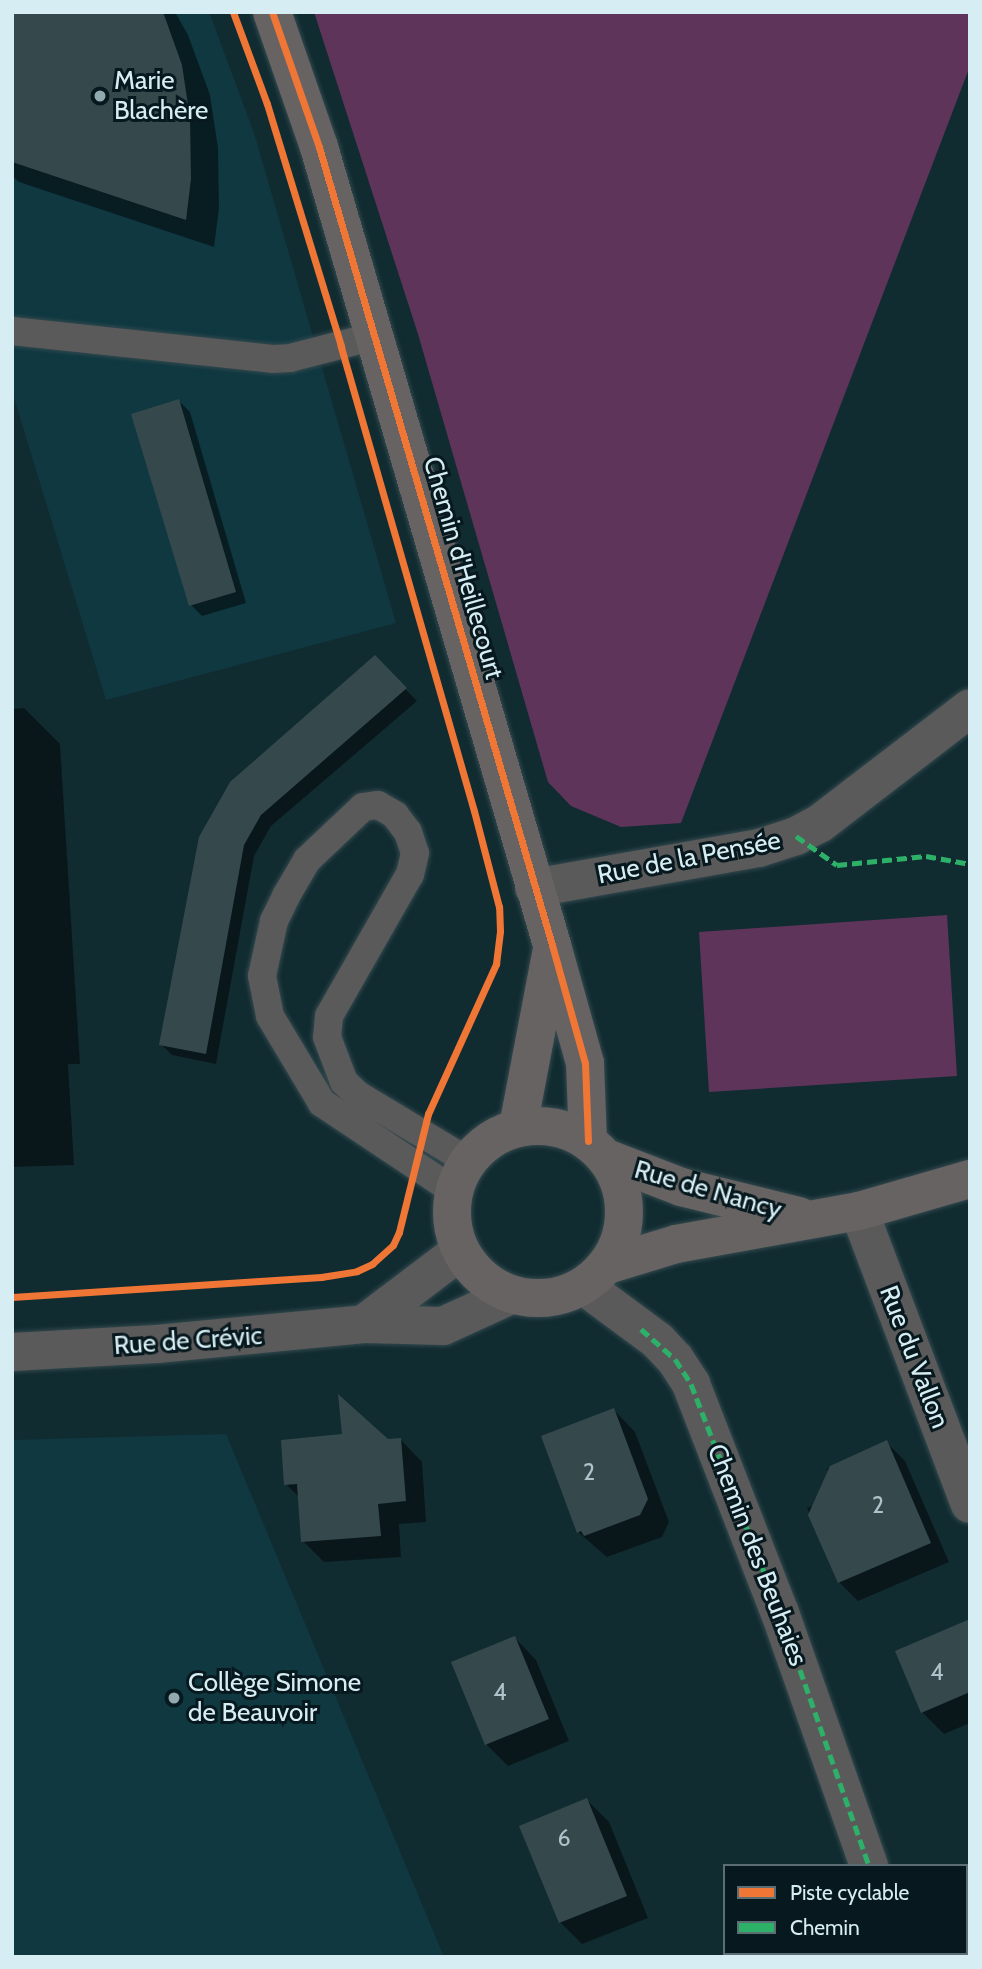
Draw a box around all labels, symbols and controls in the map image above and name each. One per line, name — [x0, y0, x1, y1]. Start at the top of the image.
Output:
place label: Marie Blachère — [114, 65, 208, 126]
marker: Marie Blachère — [92, 88, 108, 104]
street label: Chemin d'Heillecourt — [416, 453, 510, 683]
street label: Rue de la Pensée — [595, 825, 783, 891]
street label: Rue de Nancy — [631, 1154, 785, 1226]
street label: Rue du Vallon — [872, 1281, 956, 1433]
street label: Rue de Crévic — [113, 1320, 263, 1362]
street label: Chemin des Beuhaies — [700, 1440, 814, 1670]
house number: 2 — [583, 1458, 595, 1486]
house number: 2 — [872, 1491, 884, 1519]
house number: 4 — [930, 1658, 944, 1686]
place label: Collège Simone de Beauvoir — [188, 1667, 361, 1728]
house number: 4 — [493, 1678, 507, 1706]
marker: Collège Simone de Beauvoir — [166, 1690, 182, 1706]
house number: 6 — [557, 1824, 571, 1852]
legend — [723, 1864, 968, 1955]
text: Piste cyclable — [790, 1880, 909, 1905]
text: Chemin — [790, 1915, 860, 1940]

